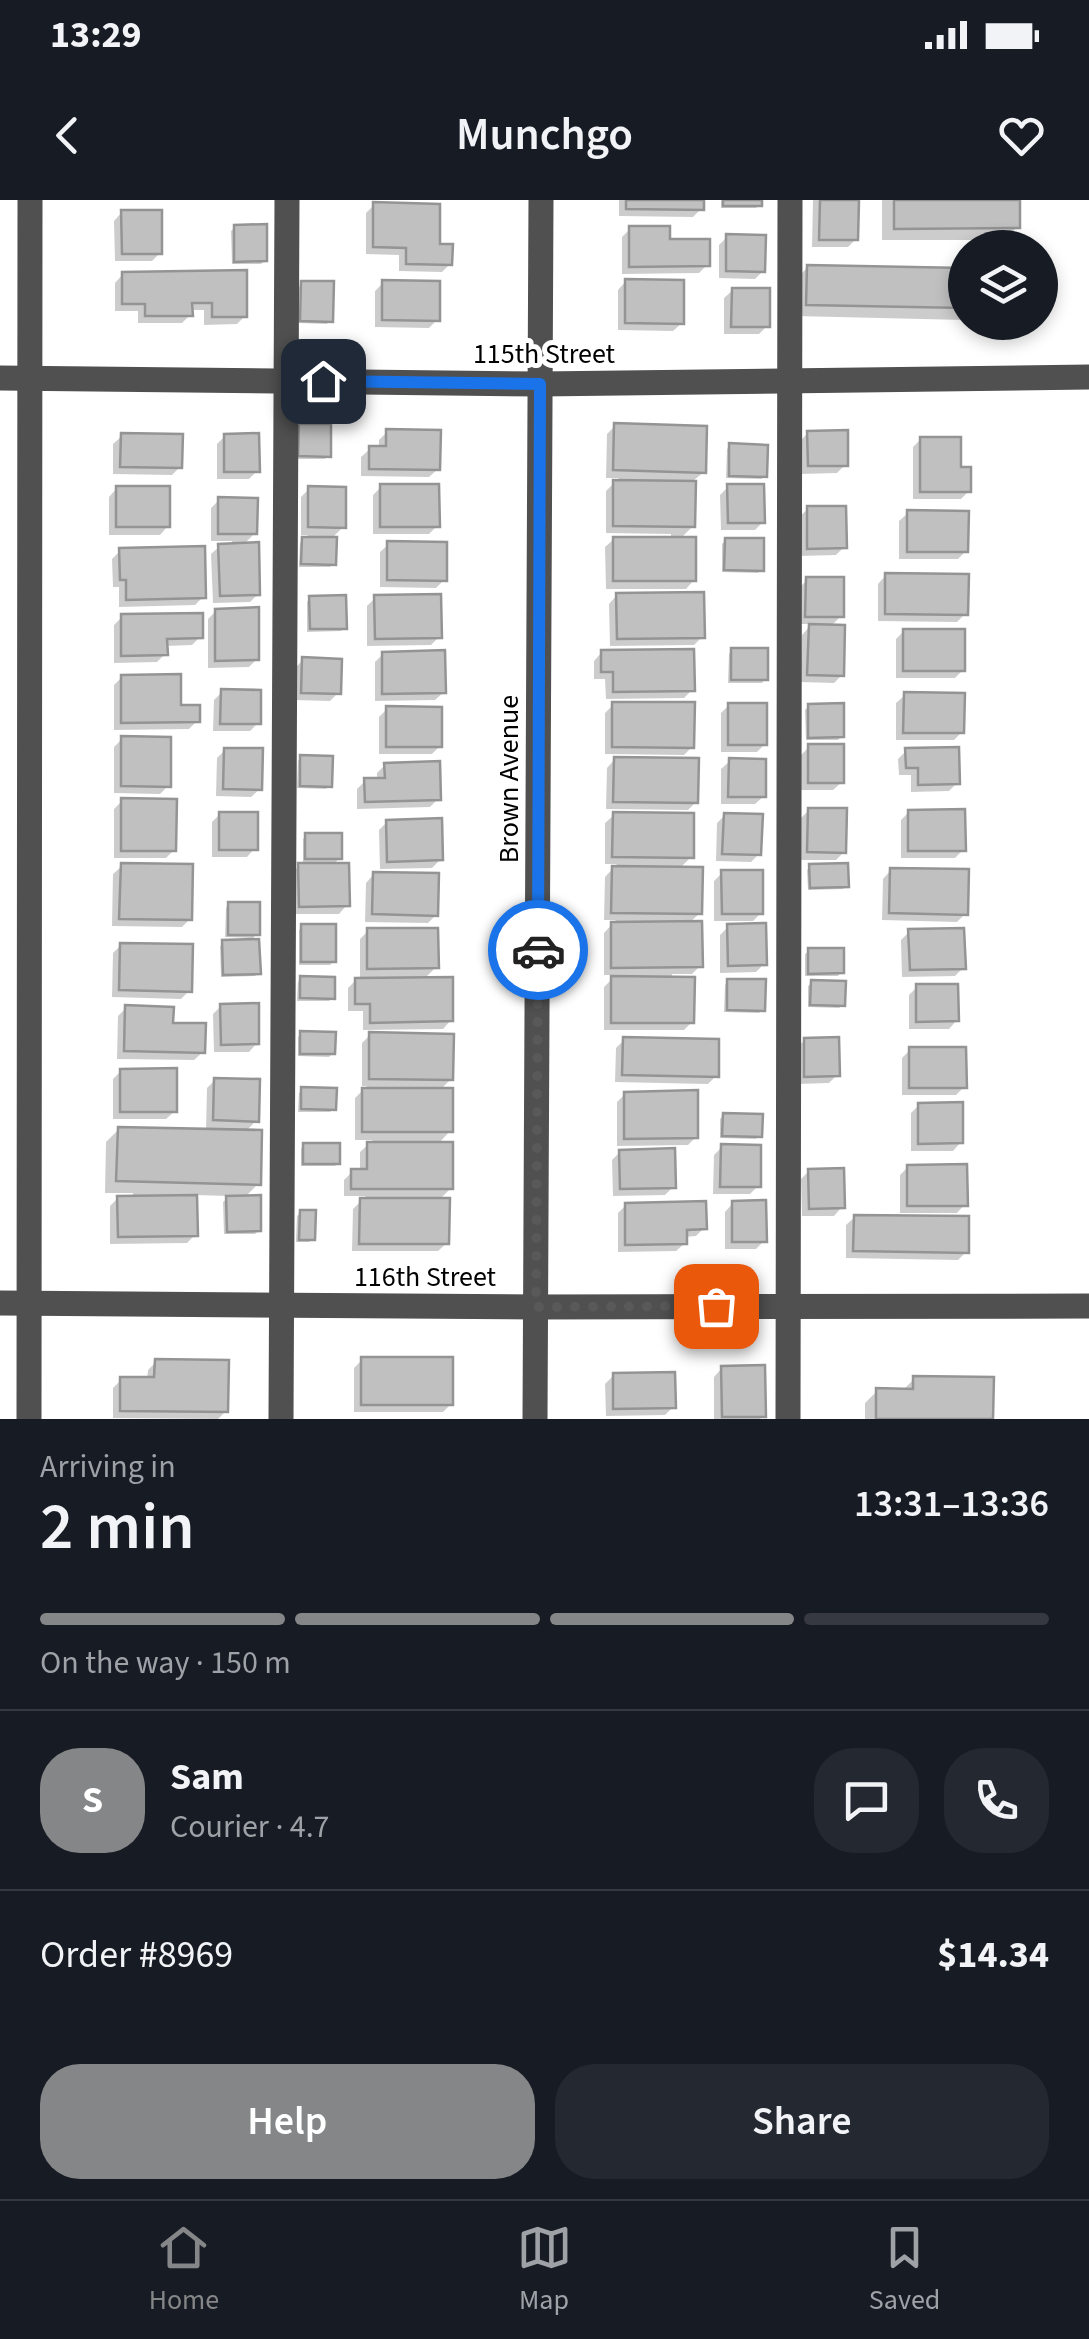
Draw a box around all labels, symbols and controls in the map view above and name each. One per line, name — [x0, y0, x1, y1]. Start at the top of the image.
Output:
text: 13:29 — [50, 8, 142, 62]
text: Munchgo — [456, 103, 633, 167]
icon: back — [40, 108, 95, 163]
icon: heart — [994, 108, 1049, 163]
map controls — [948, 230, 1058, 340]
button: layers — [948, 230, 1058, 340]
street label: 115th Street — [473, 334, 616, 374]
pin — [281, 339, 366, 424]
icon: home — [296, 354, 351, 409]
street label: Brown Avenue — [489, 695, 529, 863]
courier — [488, 900, 588, 1000]
icon: car — [511, 923, 566, 978]
street label: 116th Street — [354, 1257, 497, 1297]
pin — [674, 1264, 759, 1349]
icon: bag — [689, 1279, 744, 1334]
text: Arriving in — [40, 1444, 176, 1490]
text: 13:31–13:36 — [854, 1477, 1049, 1531]
text: 2 min — [40, 1481, 195, 1574]
text: On the way · 150 m — [40, 1640, 291, 1686]
button: chat — [814, 1748, 919, 1853]
button: phone — [944, 1748, 1049, 1853]
text: Sam — [170, 1750, 244, 1804]
text: S — [82, 1773, 103, 1827]
text: Courier · 4.7 — [170, 1804, 330, 1850]
text: Order #8969 — [40, 1928, 233, 1982]
text: $14.34 — [937, 1928, 1049, 1982]
button: Help — [40, 2064, 535, 2179]
button: Share — [555, 2064, 1049, 2179]
tab: Home — [149, 2220, 219, 2320]
tab: Map — [517, 2220, 572, 2320]
tab: Saved — [869, 2220, 940, 2320]

